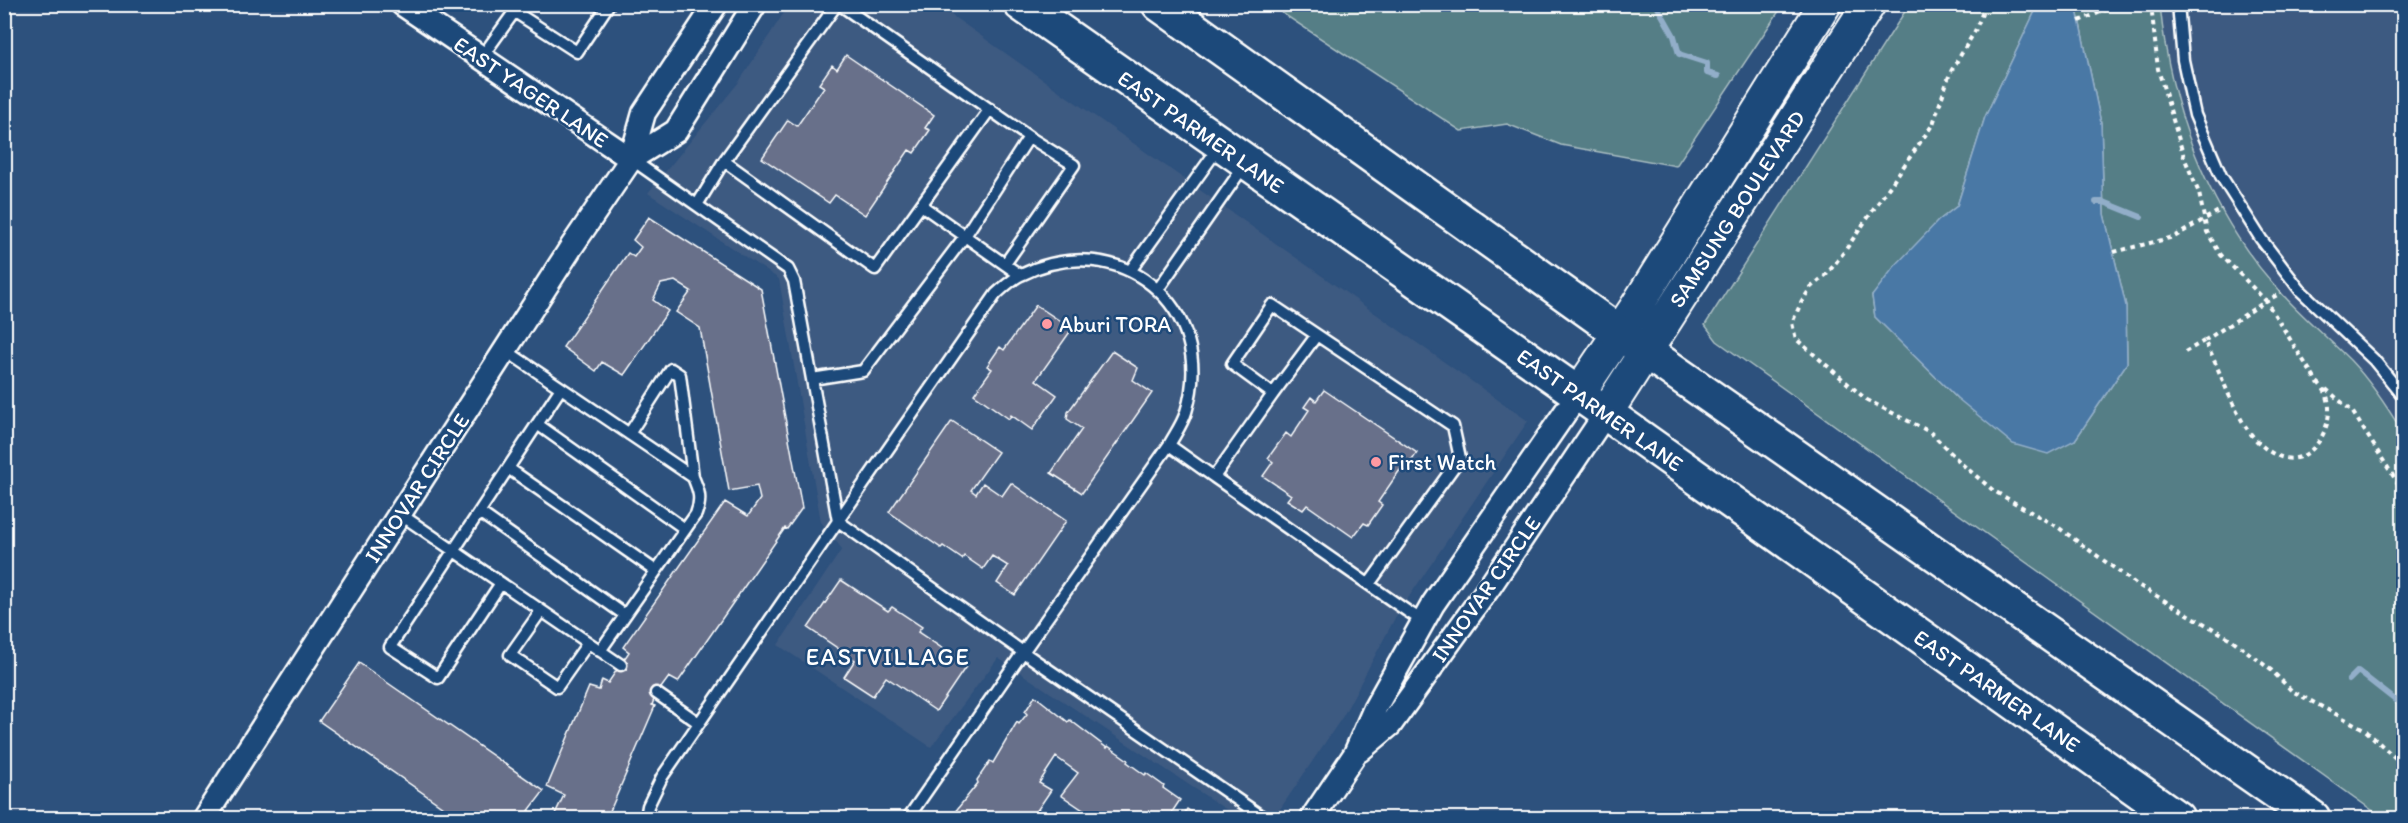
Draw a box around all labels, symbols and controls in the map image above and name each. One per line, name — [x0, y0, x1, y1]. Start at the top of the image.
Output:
street label: EAST YAGER LANE — [449, 30, 613, 154]
street label: EAST PARMER LANE — [1113, 65, 1289, 199]
street label: SAMSUNG BOULEVARD — [1663, 105, 1811, 313]
place label: Aburi TORA — [1059, 311, 1171, 338]
marker: Aburi TORA — [1040, 317, 1054, 331]
street label: EAST PARMER LANE — [1512, 343, 1688, 477]
street label: INNOVAR CIRCLE — [359, 408, 475, 568]
place label: First Watch — [1388, 449, 1497, 476]
marker: First Watch — [1369, 455, 1383, 469]
street label: INNOVAR CIRCLE — [1425, 511, 1547, 667]
street label: EAST PARMER LANE — [1909, 624, 2085, 758]
district label: EASTVILLAGE — [806, 642, 970, 671]

